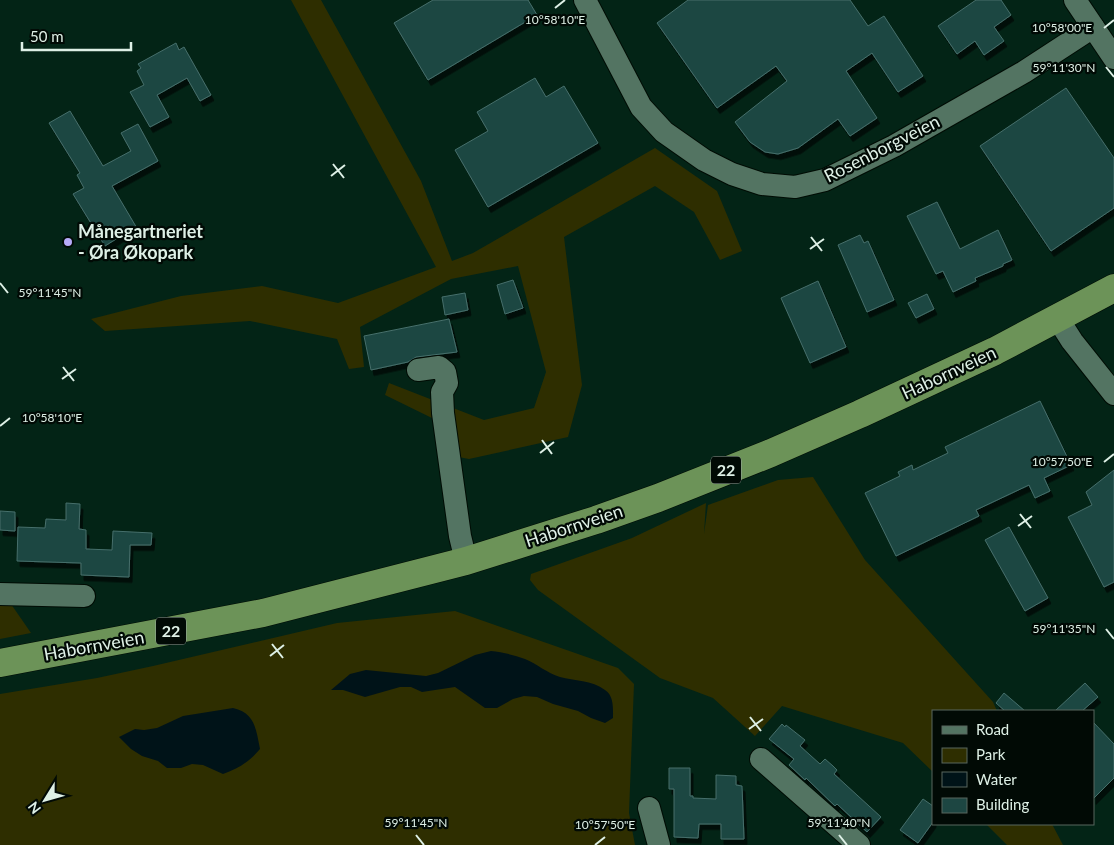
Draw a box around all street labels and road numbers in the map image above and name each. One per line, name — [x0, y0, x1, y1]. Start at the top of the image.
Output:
street label: Rosenborgveien — [820, 110, 943, 187]
street label: Habornveien — [898, 341, 999, 404]
road number: 22 — [711, 456, 741, 484]
street label: Habornveien — [522, 499, 625, 551]
road number: 22 — [156, 618, 186, 644]
street label: Habornveien — [42, 625, 146, 665]

